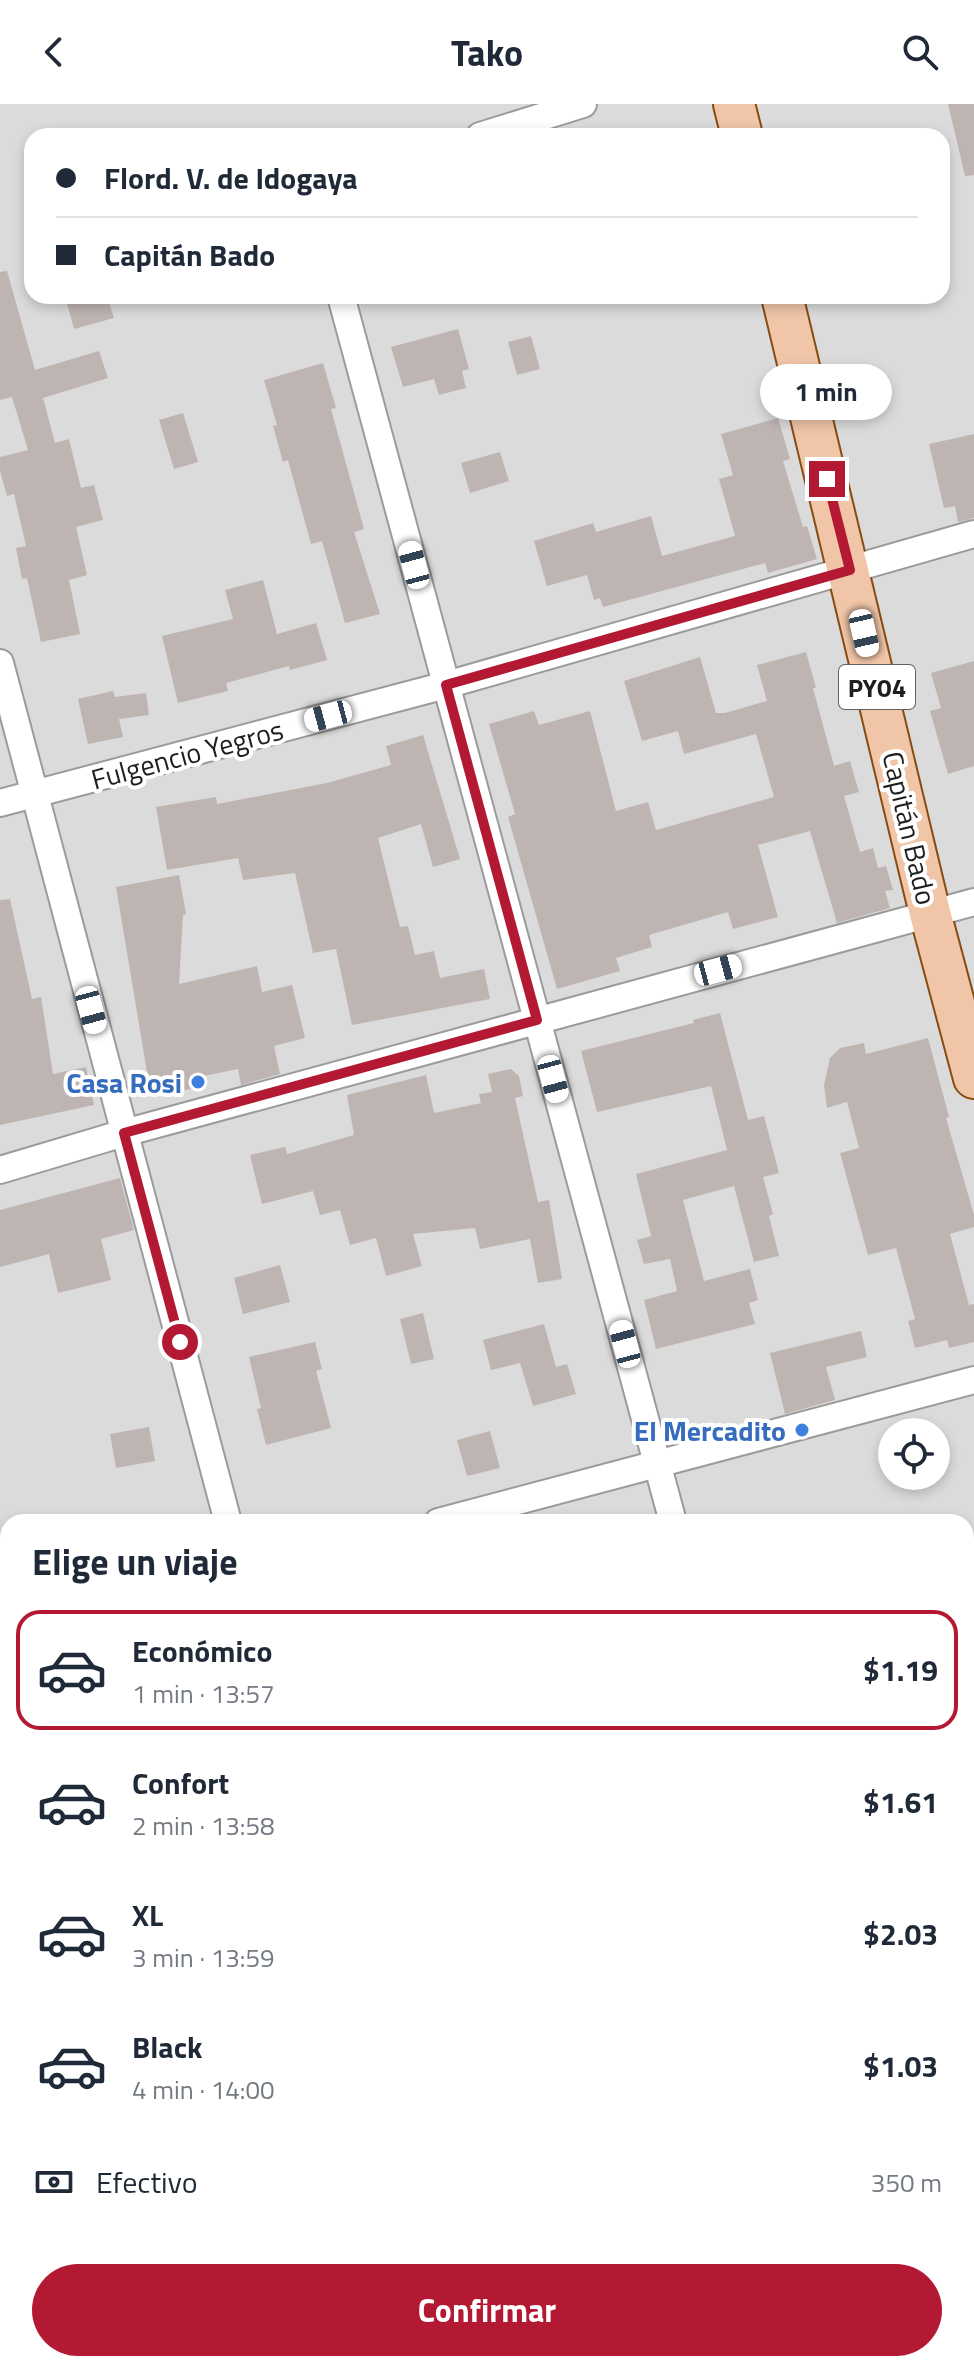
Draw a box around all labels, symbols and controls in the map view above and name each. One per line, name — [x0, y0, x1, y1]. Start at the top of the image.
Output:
text: Tako — [451, 25, 523, 80]
icon: back — [32, 30, 76, 74]
icon: search — [898, 30, 942, 74]
text: Flord. V. de Idogaya — [104, 155, 358, 201]
text: Capitán Bado — [104, 232, 275, 278]
callout: 1 min — [761, 363, 893, 419]
text: 1 min — [794, 372, 858, 411]
route end — [809, 461, 845, 497]
car — [396, 539, 432, 591]
car — [847, 607, 881, 659]
road number: PY04 — [839, 665, 915, 709]
car — [302, 698, 354, 734]
street label: Fulgencio Yegros — [86, 708, 288, 800]
street label: Capitán Bado — [871, 747, 949, 909]
car — [692, 952, 744, 988]
car — [73, 984, 109, 1036]
car — [535, 1053, 571, 1105]
place label: Casa Rosi — [66, 1061, 182, 1104]
marker: Casa Rosi — [189, 1073, 207, 1091]
car — [607, 1318, 643, 1370]
route start — [162, 1324, 198, 1360]
place label: El Mercadito — [634, 1409, 786, 1452]
map controls — [878, 1418, 950, 1490]
button: locate — [878, 1418, 950, 1490]
marker: El Mercadito — [793, 1421, 811, 1439]
text: Elige un viaje — [32, 1534, 238, 1589]
text: Económico — [132, 1628, 272, 1674]
icon: car — [36, 1634, 108, 1706]
text: $1.19 — [863, 1647, 938, 1693]
text: 1 min · 13:57 — [132, 1674, 275, 1713]
text: Confort — [132, 1760, 229, 1806]
icon: car — [36, 1766, 108, 1838]
text: $1.61 — [863, 1779, 938, 1825]
text: 2 min · 13:58 — [132, 1806, 275, 1845]
text: XL — [132, 1892, 163, 1938]
icon: car — [36, 1898, 108, 1970]
text: $2.03 — [863, 1911, 938, 1957]
text: 3 min · 13:59 — [132, 1938, 275, 1977]
text: Black — [132, 2024, 203, 2070]
icon: car — [36, 2030, 108, 2102]
text: $1.03 — [863, 2043, 938, 2089]
text: 4 min · 14:00 — [132, 2070, 275, 2109]
text: Efectivo — [96, 2159, 198, 2205]
icon: cash — [32, 2160, 76, 2204]
text: 350 m — [871, 2163, 942, 2202]
button: Confirmar — [32, 2264, 942, 2356]

